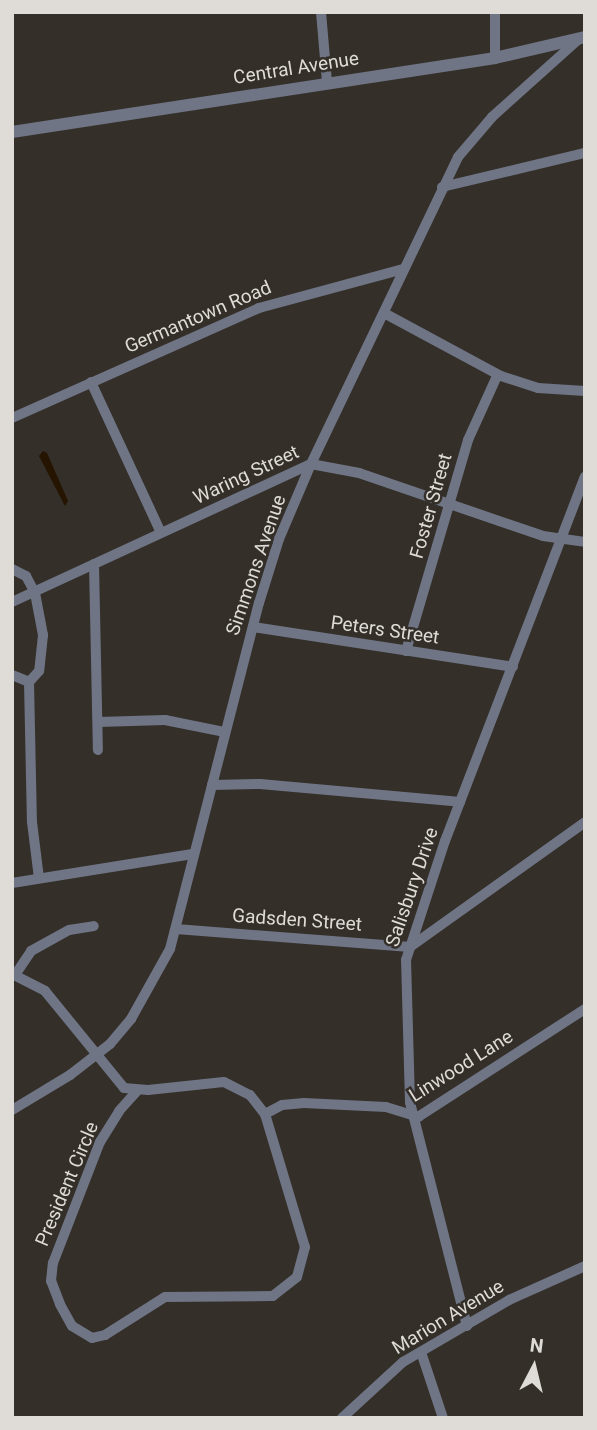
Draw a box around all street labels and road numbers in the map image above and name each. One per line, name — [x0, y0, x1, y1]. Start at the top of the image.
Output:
street label: Central Avenue — [231, 47, 361, 89]
street label: Germantown Road — [121, 276, 275, 358]
street label: Waring Street — [190, 441, 302, 509]
street label: Foster Street — [405, 451, 457, 561]
street label: Simmons Avenue — [221, 492, 291, 638]
street label: Peters Street — [329, 611, 441, 649]
street label: Salisbury Drive — [381, 824, 443, 950]
street label: Gadsden Street — [231, 904, 363, 936]
street label: Linwood Lane — [405, 1025, 517, 1107]
street label: President Circle — [31, 1118, 103, 1250]
street label: Marion Avenue — [388, 1275, 508, 1359]

